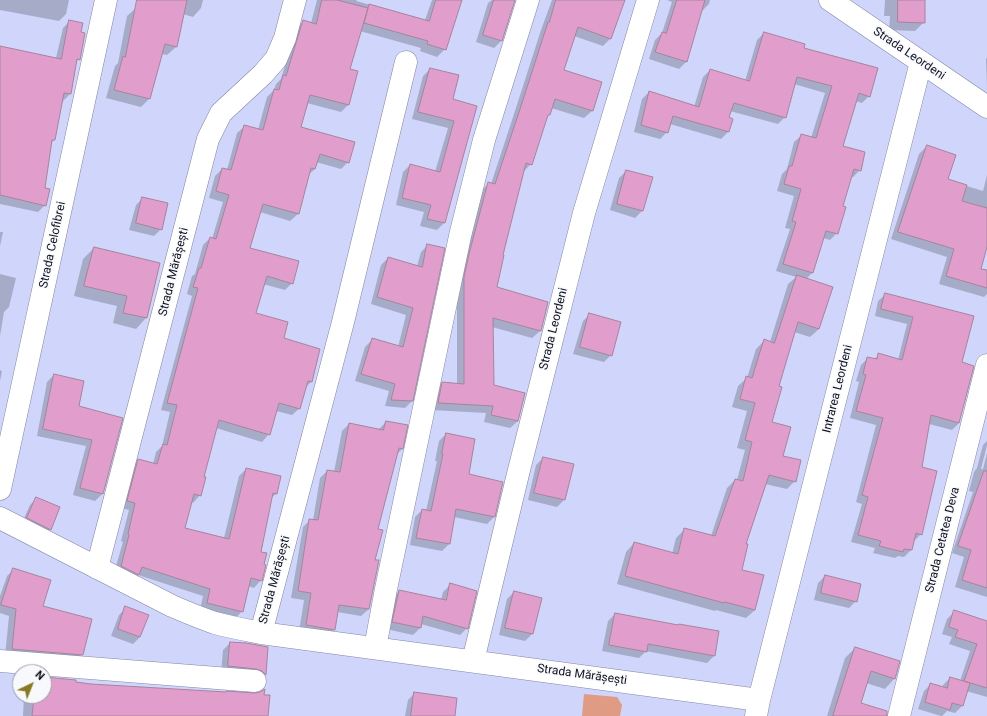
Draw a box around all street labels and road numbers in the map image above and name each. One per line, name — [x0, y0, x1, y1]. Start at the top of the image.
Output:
street label: Strada Leordeni — [870, 25, 948, 83]
street label: Strada Celofibrei — [37, 200, 69, 290]
street label: Strada Mărășești — [156, 226, 192, 318]
street label: Strada Leordeni — [537, 287, 571, 371]
street label: Intrarea Leordeni — [820, 343, 856, 435]
street label: Strada Cetatea Deva — [923, 486, 963, 594]
street label: Strada Mărășești — [256, 534, 294, 626]
street label: Strada Mărășești — [536, 662, 628, 688]

